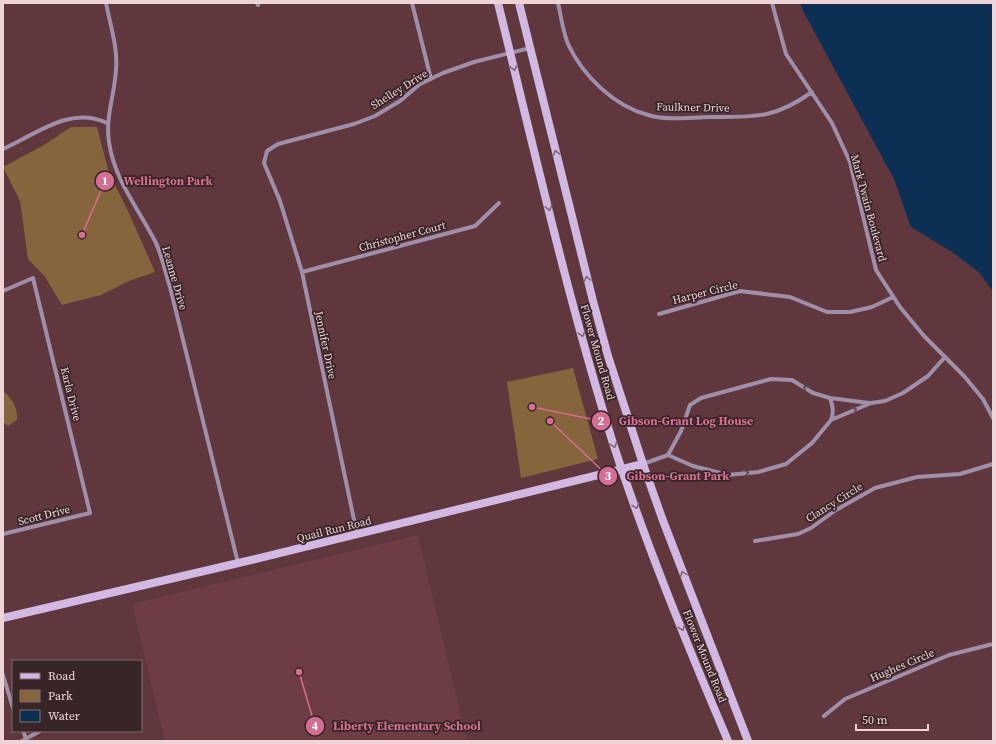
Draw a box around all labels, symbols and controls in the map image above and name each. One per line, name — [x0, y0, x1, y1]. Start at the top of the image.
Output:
one-way arrow — [509, 64, 518, 71]
street label: Shelley Drive — [368, 66, 431, 113]
street label: Faulkner Drive — [656, 99, 730, 116]
one-way arrow — [552, 149, 561, 156]
street label: Mark Twain Boulevard — [847, 153, 890, 264]
callout: Wellington Park — [95, 169, 220, 193]
text: 1 — [102, 173, 108, 189]
text: Wellington Park — [123, 173, 213, 189]
one-way arrow — [544, 205, 552, 211]
street label: Christopher Court — [357, 218, 448, 255]
street label: Leanne Drive — [158, 245, 191, 312]
one-way arrow — [584, 276, 592, 282]
street label: Harper Circle — [671, 277, 740, 308]
street label: Flower Mound Road — [577, 302, 619, 403]
street label: Jennifer Drive — [311, 309, 340, 381]
one-way arrow — [577, 330, 586, 337]
street label: Karla Drive — [57, 366, 85, 423]
one-way arrow — [803, 386, 810, 393]
one-way arrow — [851, 407, 858, 415]
callout: Gibson-Grant Log House — [591, 409, 761, 433]
text: 2 — [598, 413, 605, 429]
text: Gibson-Grant Log House — [619, 413, 753, 429]
one-way arrow — [609, 442, 618, 449]
callout: Gibson-Grant Park — [598, 464, 737, 488]
text: 3 — [605, 468, 612, 484]
text: Gibson-Grant Park — [627, 468, 730, 484]
one-way arrow — [743, 469, 749, 478]
street label: Clancy Circle — [803, 479, 866, 526]
street label: Scott Drive — [16, 502, 72, 529]
one-way arrow — [631, 503, 640, 510]
street label: Quail Run Road — [295, 513, 374, 546]
one-way arrow — [680, 571, 688, 578]
street label: Flower Mound Road — [679, 607, 730, 706]
one-way arrow — [677, 623, 685, 631]
street label: Hughes Circle — [868, 645, 937, 686]
legend — [12, 660, 142, 732]
text: Road — [48, 668, 75, 684]
text: Park — [48, 688, 73, 704]
scale bar — [856, 706, 928, 732]
text: Water — [48, 708, 80, 724]
text: 50 m — [862, 712, 888, 728]
callout: Liberty Elementary School — [305, 714, 489, 738]
text: 4 — [312, 718, 319, 734]
text: Liberty Elementary School — [333, 718, 481, 734]

